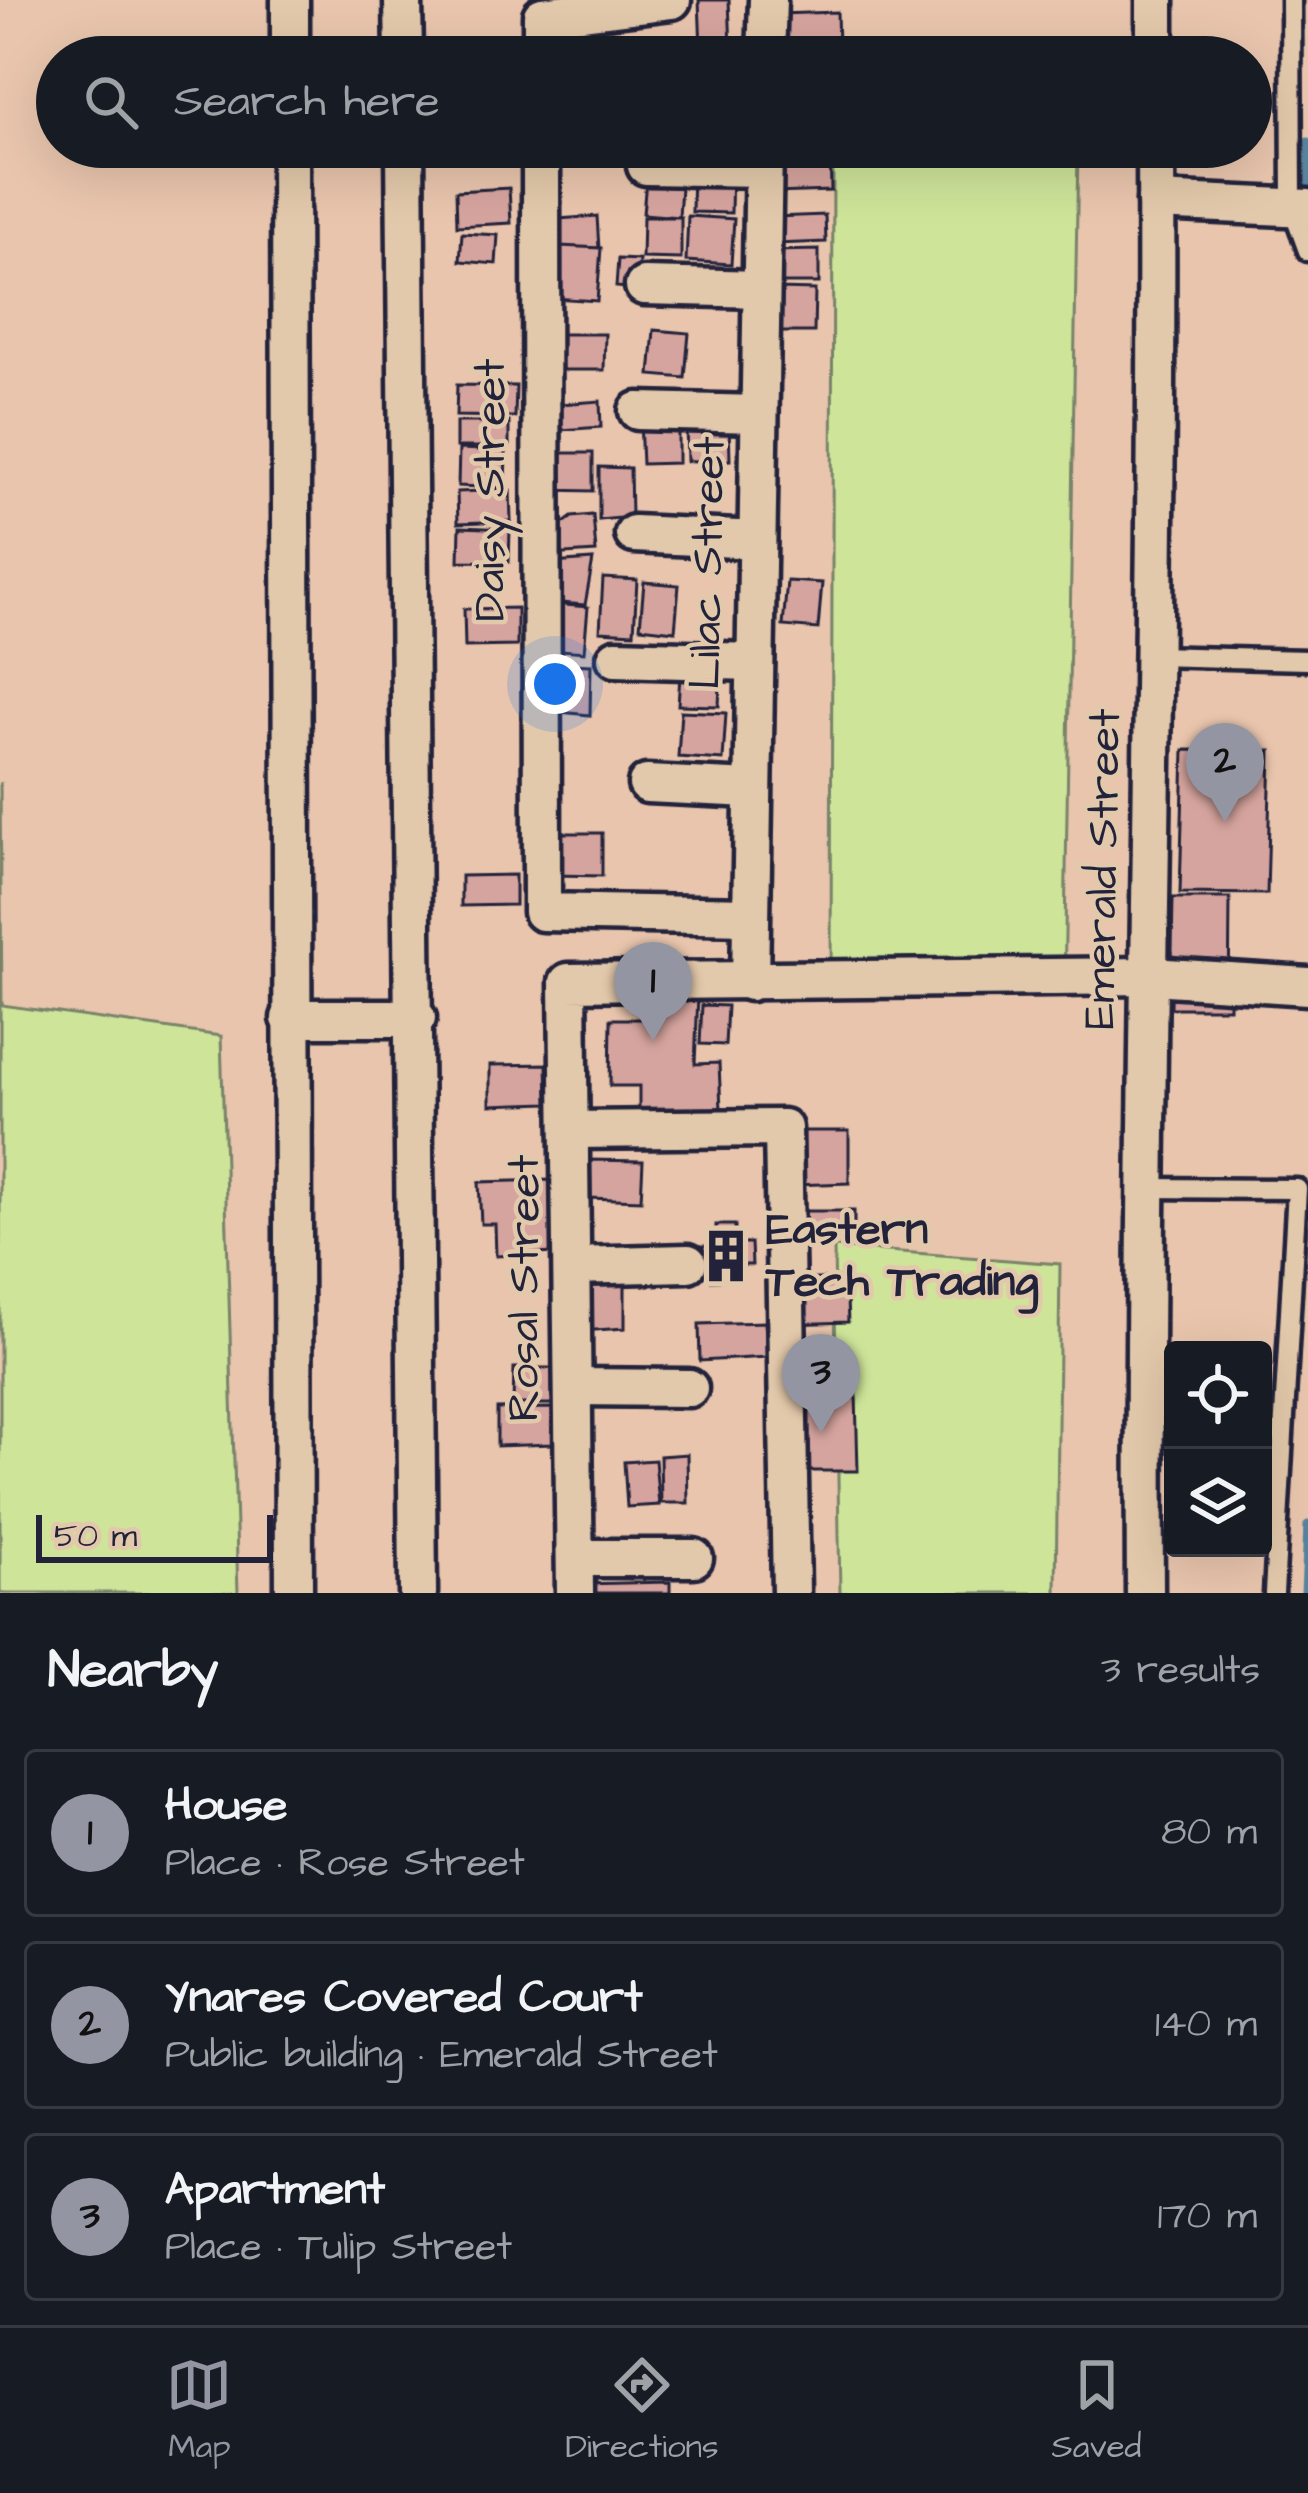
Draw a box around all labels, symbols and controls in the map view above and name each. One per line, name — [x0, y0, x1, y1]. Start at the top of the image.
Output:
search box — [36, 36, 1272, 168]
icon: search — [78, 69, 144, 135]
text: Search here — [174, 71, 440, 133]
street label: Daisy Street — [460, 358, 523, 622]
street label: Lilac Street — [675, 436, 741, 690]
your location — [525, 654, 585, 714]
street label: Emerald Street — [1069, 708, 1137, 1030]
pin: 2 — [1186, 723, 1264, 822]
pin: 1 — [614, 942, 692, 1041]
street label: Rosal Street — [494, 1155, 556, 1421]
place label: Eastern Tech Trading — [765, 1199, 1039, 1314]
building icon: Eastern Tech Trading — [697, 1227, 755, 1285]
pin: 3 — [782, 1334, 860, 1433]
map controls — [1164, 1341, 1272, 1557]
button: locate — [1164, 1341, 1272, 1449]
button: layers — [1164, 1449, 1272, 1557]
scale bar — [36, 1509, 273, 1562]
text: 50 m — [54, 1513, 137, 1559]
text: Nearby — [48, 1636, 218, 1707]
text: 3 results — [1101, 1644, 1260, 1698]
text: House — [165, 1775, 287, 1837]
text: 1 — [88, 1806, 93, 1860]
text: 80 m — [1161, 1806, 1257, 1860]
text: Place · Rose Street — [165, 1837, 525, 1891]
text: Ynares Covered Court — [165, 1967, 642, 2029]
text: 2 — [79, 1998, 101, 2052]
text: 140 m — [1155, 1998, 1257, 2052]
text: Public building · Emerald Street — [165, 2029, 718, 2083]
text: Apartment — [165, 2159, 385, 2221]
text: 3 — [80, 2190, 100, 2244]
text: 170 m — [1157, 2190, 1257, 2244]
text: Place · Tulip Street — [165, 2221, 512, 2275]
tab: Map — [166, 2352, 232, 2470]
tab: Directions — [565, 2352, 719, 2470]
tab: Saved — [1052, 2352, 1142, 2470]

